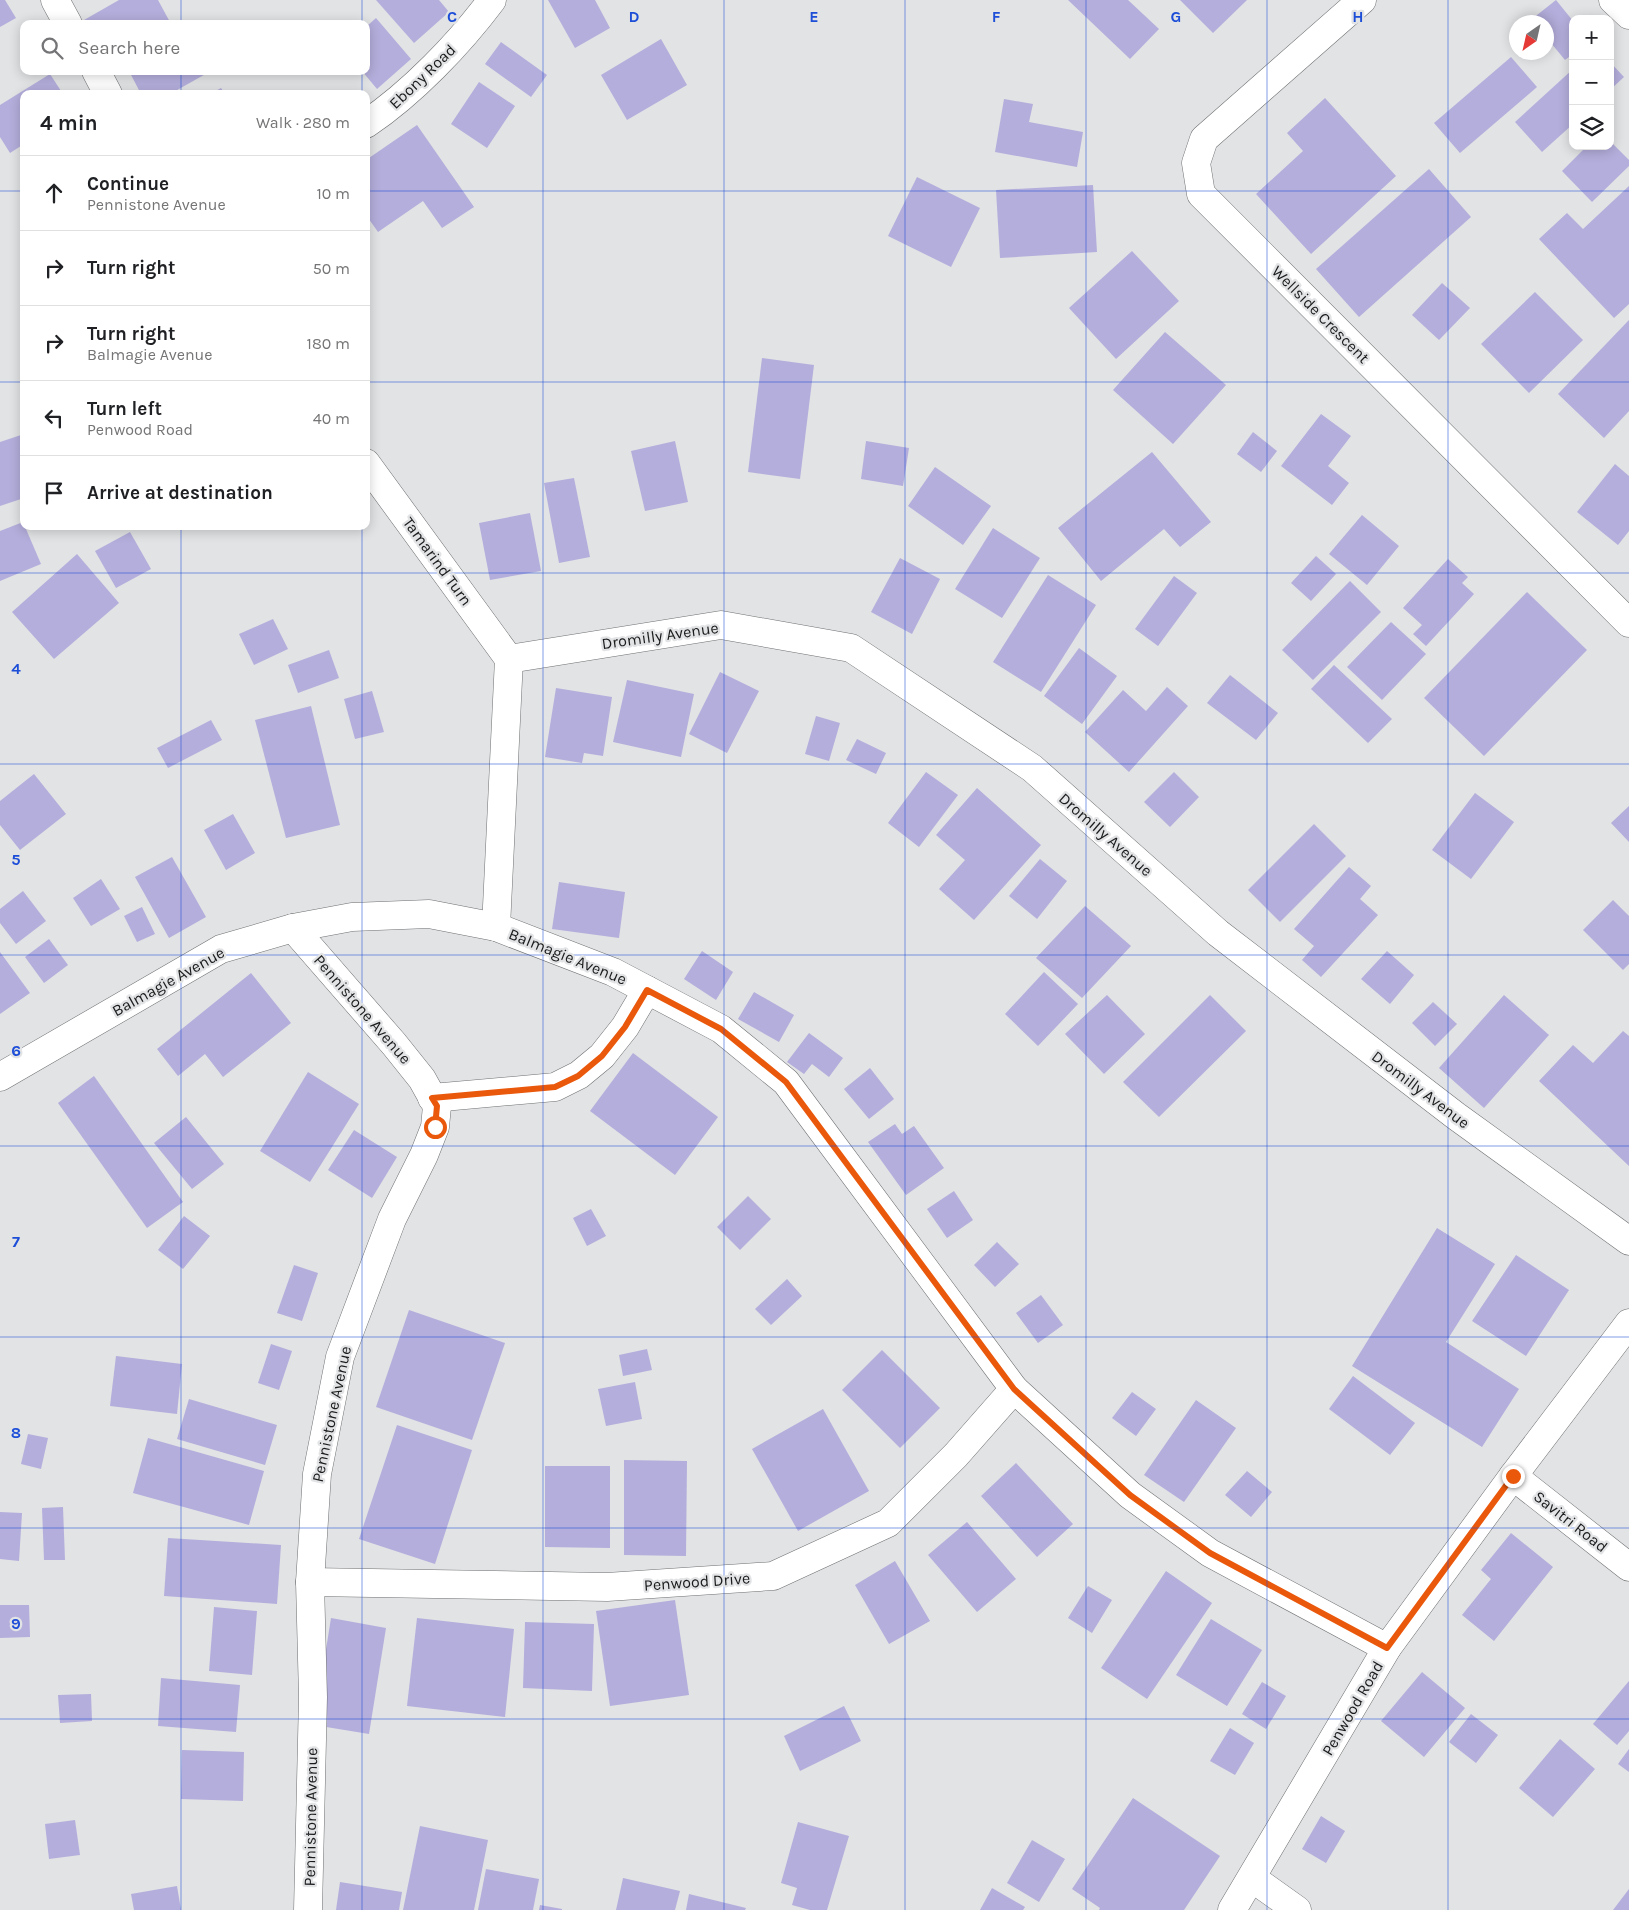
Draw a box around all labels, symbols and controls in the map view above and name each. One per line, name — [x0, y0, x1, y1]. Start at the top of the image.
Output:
text: C — [447, 7, 457, 26]
text: D — [629, 7, 640, 26]
text: E — [809, 7, 819, 26]
text: F — [992, 7, 1001, 26]
text: G — [1171, 7, 1181, 26]
text: H — [1352, 7, 1364, 26]
north arrow — [1509, 15, 1554, 60]
map controls — [1569, 15, 1614, 150]
button: + — [1569, 15, 1614, 60]
search box — [20, 20, 370, 75]
icon: search — [38, 34, 66, 62]
text: Search here — [78, 37, 180, 59]
street label: Ebony Road — [385, 40, 460, 113]
button: − — [1569, 60, 1614, 105]
button: layers — [1569, 105, 1614, 150]
text: 4 min — [40, 111, 98, 135]
text: Walk · 280 m — [256, 113, 350, 132]
text: Continue — [87, 173, 169, 195]
icon: ahead — [40, 179, 68, 207]
text: 10 m — [316, 184, 350, 203]
text: Pennistone Avenue — [87, 195, 226, 214]
icon: right — [40, 254, 68, 282]
text: Turn right — [87, 257, 176, 279]
text: 50 m — [313, 259, 350, 278]
street label: Wellside Crescent — [1268, 262, 1373, 367]
text: Turn right — [87, 323, 176, 345]
icon: right — [40, 329, 68, 357]
text: 180 m — [307, 334, 350, 353]
text: Balmagie Avenue — [87, 345, 212, 364]
text: Turn left — [87, 398, 162, 420]
icon: left — [40, 404, 68, 432]
text: 40 m — [313, 409, 350, 428]
text: Penwood Road — [87, 420, 193, 439]
icon: arrive — [40, 479, 68, 507]
text: Arrive at destination — [87, 482, 273, 504]
street label: Tamarind Turn — [399, 513, 476, 609]
street label: Dromilly Avenue — [600, 618, 720, 653]
text: 4 — [11, 659, 21, 678]
street label: Dromilly Avenue — [1055, 789, 1156, 880]
text: 5 — [11, 850, 21, 869]
street label: Balmagie Avenue — [506, 924, 630, 989]
street label: Balmagie Avenue — [109, 943, 228, 1020]
street label: Pennistone Avenue — [310, 951, 415, 1068]
text: 6 — [11, 1041, 21, 1060]
street label: Dromilly Avenue — [1368, 1046, 1473, 1132]
route start — [424, 1116, 447, 1139]
text: 7 — [12, 1232, 20, 1251]
street label: Pennistone Avenue — [308, 1344, 355, 1484]
text: 8 — [11, 1423, 21, 1442]
route end — [1502, 1465, 1525, 1488]
street label: Savitri Road — [1530, 1487, 1611, 1556]
street label: Penwood Drive — [643, 1568, 751, 1595]
text: 9 — [11, 1614, 21, 1633]
street label: Penwood Road — [1318, 1658, 1387, 1759]
street label: Pennistone Avenue — [300, 1748, 321, 1886]

